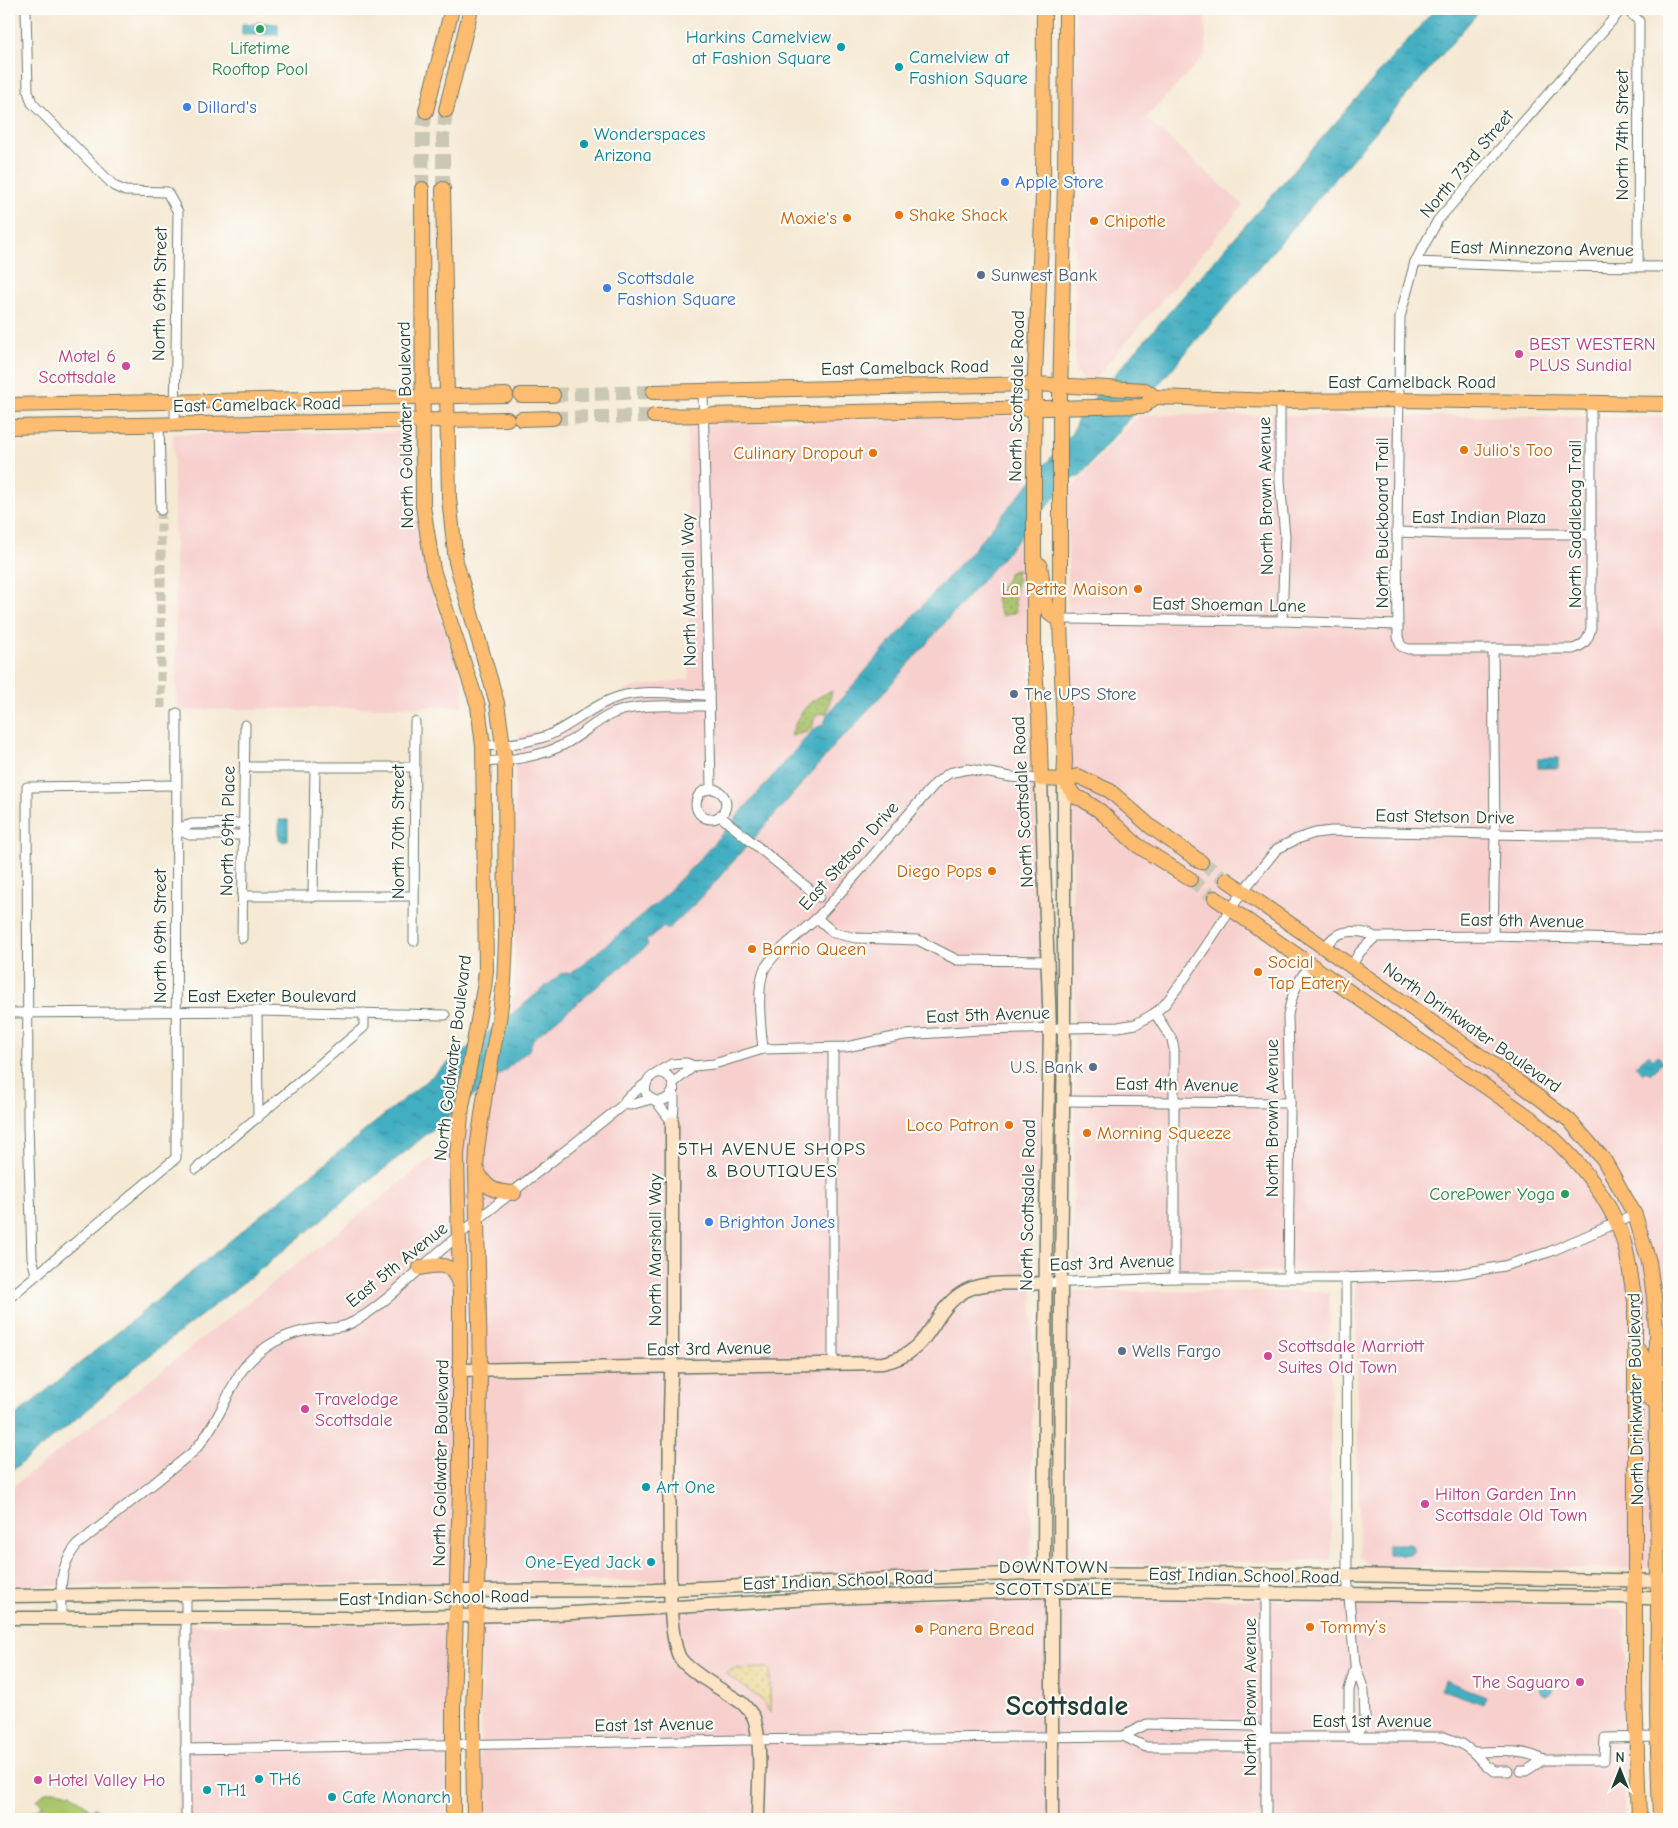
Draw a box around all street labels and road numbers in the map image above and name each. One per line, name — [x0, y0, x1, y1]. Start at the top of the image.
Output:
street label: North 74th Street — [1612, 69, 1633, 201]
street label: North 73rd Street — [1416, 105, 1519, 222]
street label: North 69th Street — [148, 226, 172, 361]
street label: East Minnezona Avenue — [1450, 237, 1634, 261]
street label: North Scottsdale Road — [1005, 310, 1029, 482]
street label: North Goldwater Boulevard — [394, 321, 418, 529]
street label: East Camelback Road — [821, 356, 989, 380]
street label: East Camelback Road — [1328, 372, 1496, 393]
street label: East Camelback Road — [173, 393, 341, 417]
street label: North Brown Avenue — [1254, 417, 1278, 575]
street label: North Buckboard Trail — [1372, 437, 1393, 609]
street label: North Saddlebag Trail — [1565, 440, 1586, 608]
street label: East Indian Plaza — [1412, 507, 1546, 528]
street label: North Marshall Way — [677, 512, 701, 667]
street label: East Shoeman Lane — [1152, 593, 1306, 617]
street label: North Scottsdale Road — [1008, 716, 1038, 888]
street label: North 70th Street — [388, 764, 409, 899]
street label: North 69th Place — [216, 766, 240, 896]
street label: East Stetson Drive — [795, 797, 903, 915]
street label: East Stetson Drive — [1375, 805, 1515, 829]
street label: North 69th Street — [150, 868, 171, 1003]
street label: East 6th Avenue — [1460, 909, 1584, 933]
street label: North Goldwater Boulevard — [430, 954, 476, 1162]
street label: North Drinkwater Boulevard — [1379, 958, 1565, 1098]
street label: East Exeter Boulevard — [187, 986, 357, 1007]
street label: East 5th Avenue — [926, 1002, 1050, 1028]
street label: North Brown Avenue — [1262, 1039, 1283, 1197]
street label: East 4th Avenue — [1115, 1073, 1239, 1097]
street label: North Scottsdale Road — [1016, 1119, 1040, 1291]
street label: North Marshall Way — [645, 1173, 666, 1326]
street label: East 5th Avenue — [342, 1218, 452, 1312]
street label: East 3rd Avenue — [1049, 1250, 1175, 1276]
street label: North Drinkwater Boulevard — [1624, 1293, 1648, 1505]
street label: East 3rd Avenue — [646, 1337, 772, 1361]
street label: North Goldwater Boulevard — [429, 1359, 453, 1567]
street label: East Indian School Road — [1148, 1564, 1340, 1588]
street label: East Indian School Road — [742, 1567, 934, 1595]
street label: East Indian School Road — [338, 1586, 530, 1610]
street label: North Brown Avenue — [1240, 1618, 1261, 1776]
street label: East 1st Avenue — [1312, 1711, 1432, 1732]
street label: East 1st Avenue — [594, 1713, 714, 1737]

